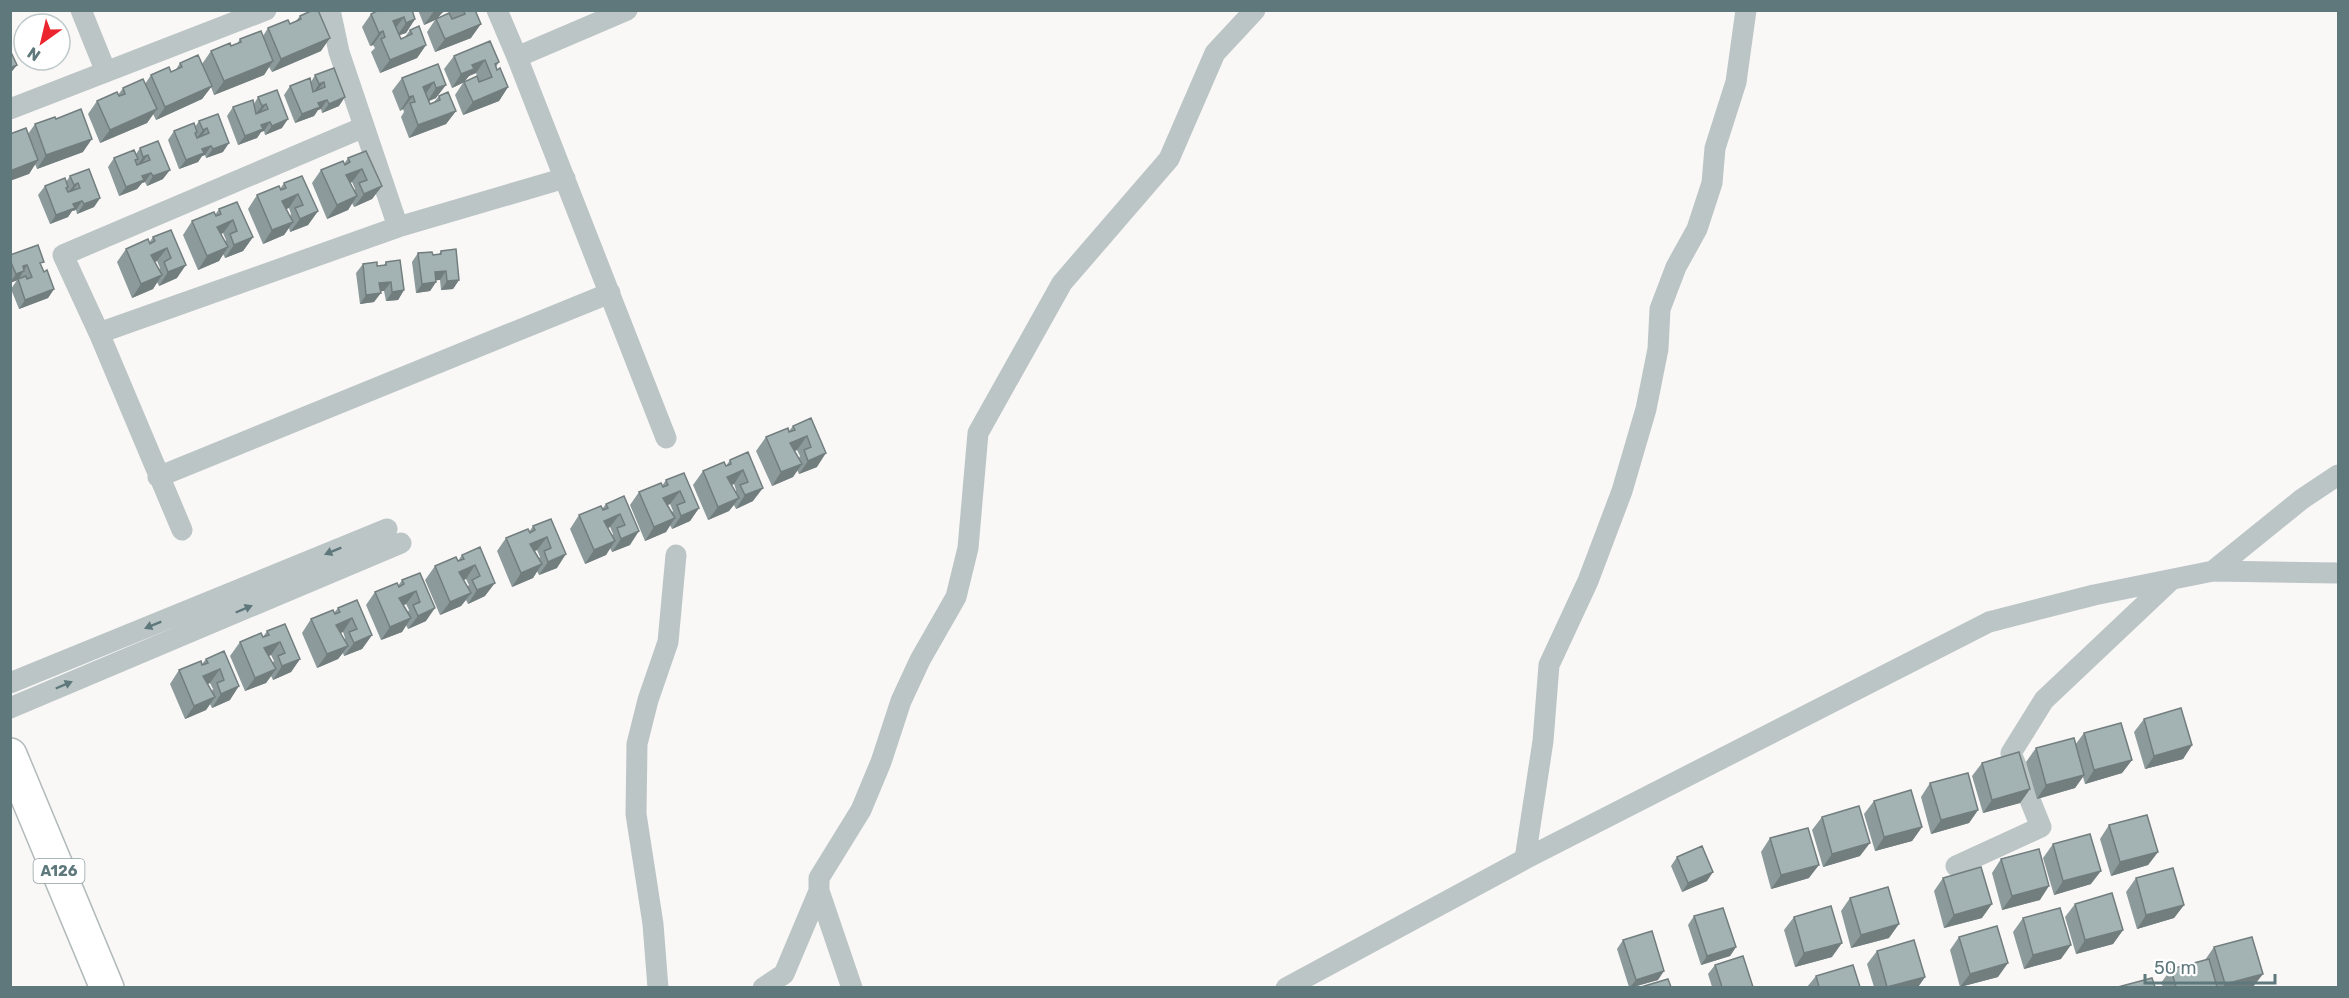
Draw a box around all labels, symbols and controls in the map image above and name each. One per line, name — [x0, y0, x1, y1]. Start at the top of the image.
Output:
north arrow — [12, 12, 72, 72]
text: N — [24, 43, 44, 65]
one-way arrow — [324, 546, 342, 556]
one-way arrow — [235, 604, 253, 613]
one-way arrow — [144, 620, 162, 630]
one-way arrow — [56, 680, 74, 690]
road number: A126 — [34, 859, 84, 883]
scale bar — [2145, 947, 2276, 985]
text: 50 m — [2154, 957, 2197, 979]

